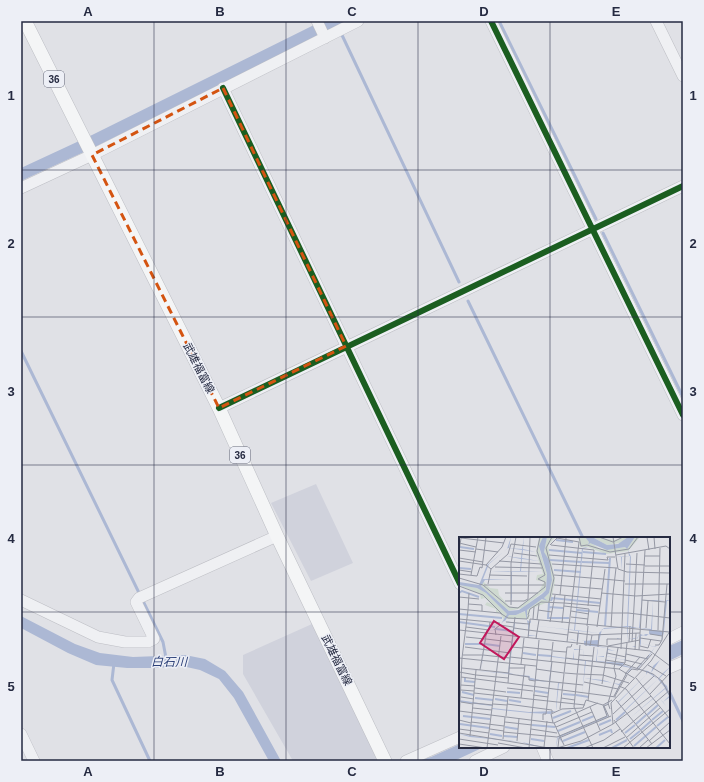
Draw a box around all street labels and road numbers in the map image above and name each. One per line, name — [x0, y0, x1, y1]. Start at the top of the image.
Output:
road number: 36 — [44, 71, 64, 87]
street label: 武雄福富線 — [181, 341, 217, 395]
road number: 36 — [230, 447, 250, 463]
street label: 武雄福富線 — [320, 633, 354, 687]

